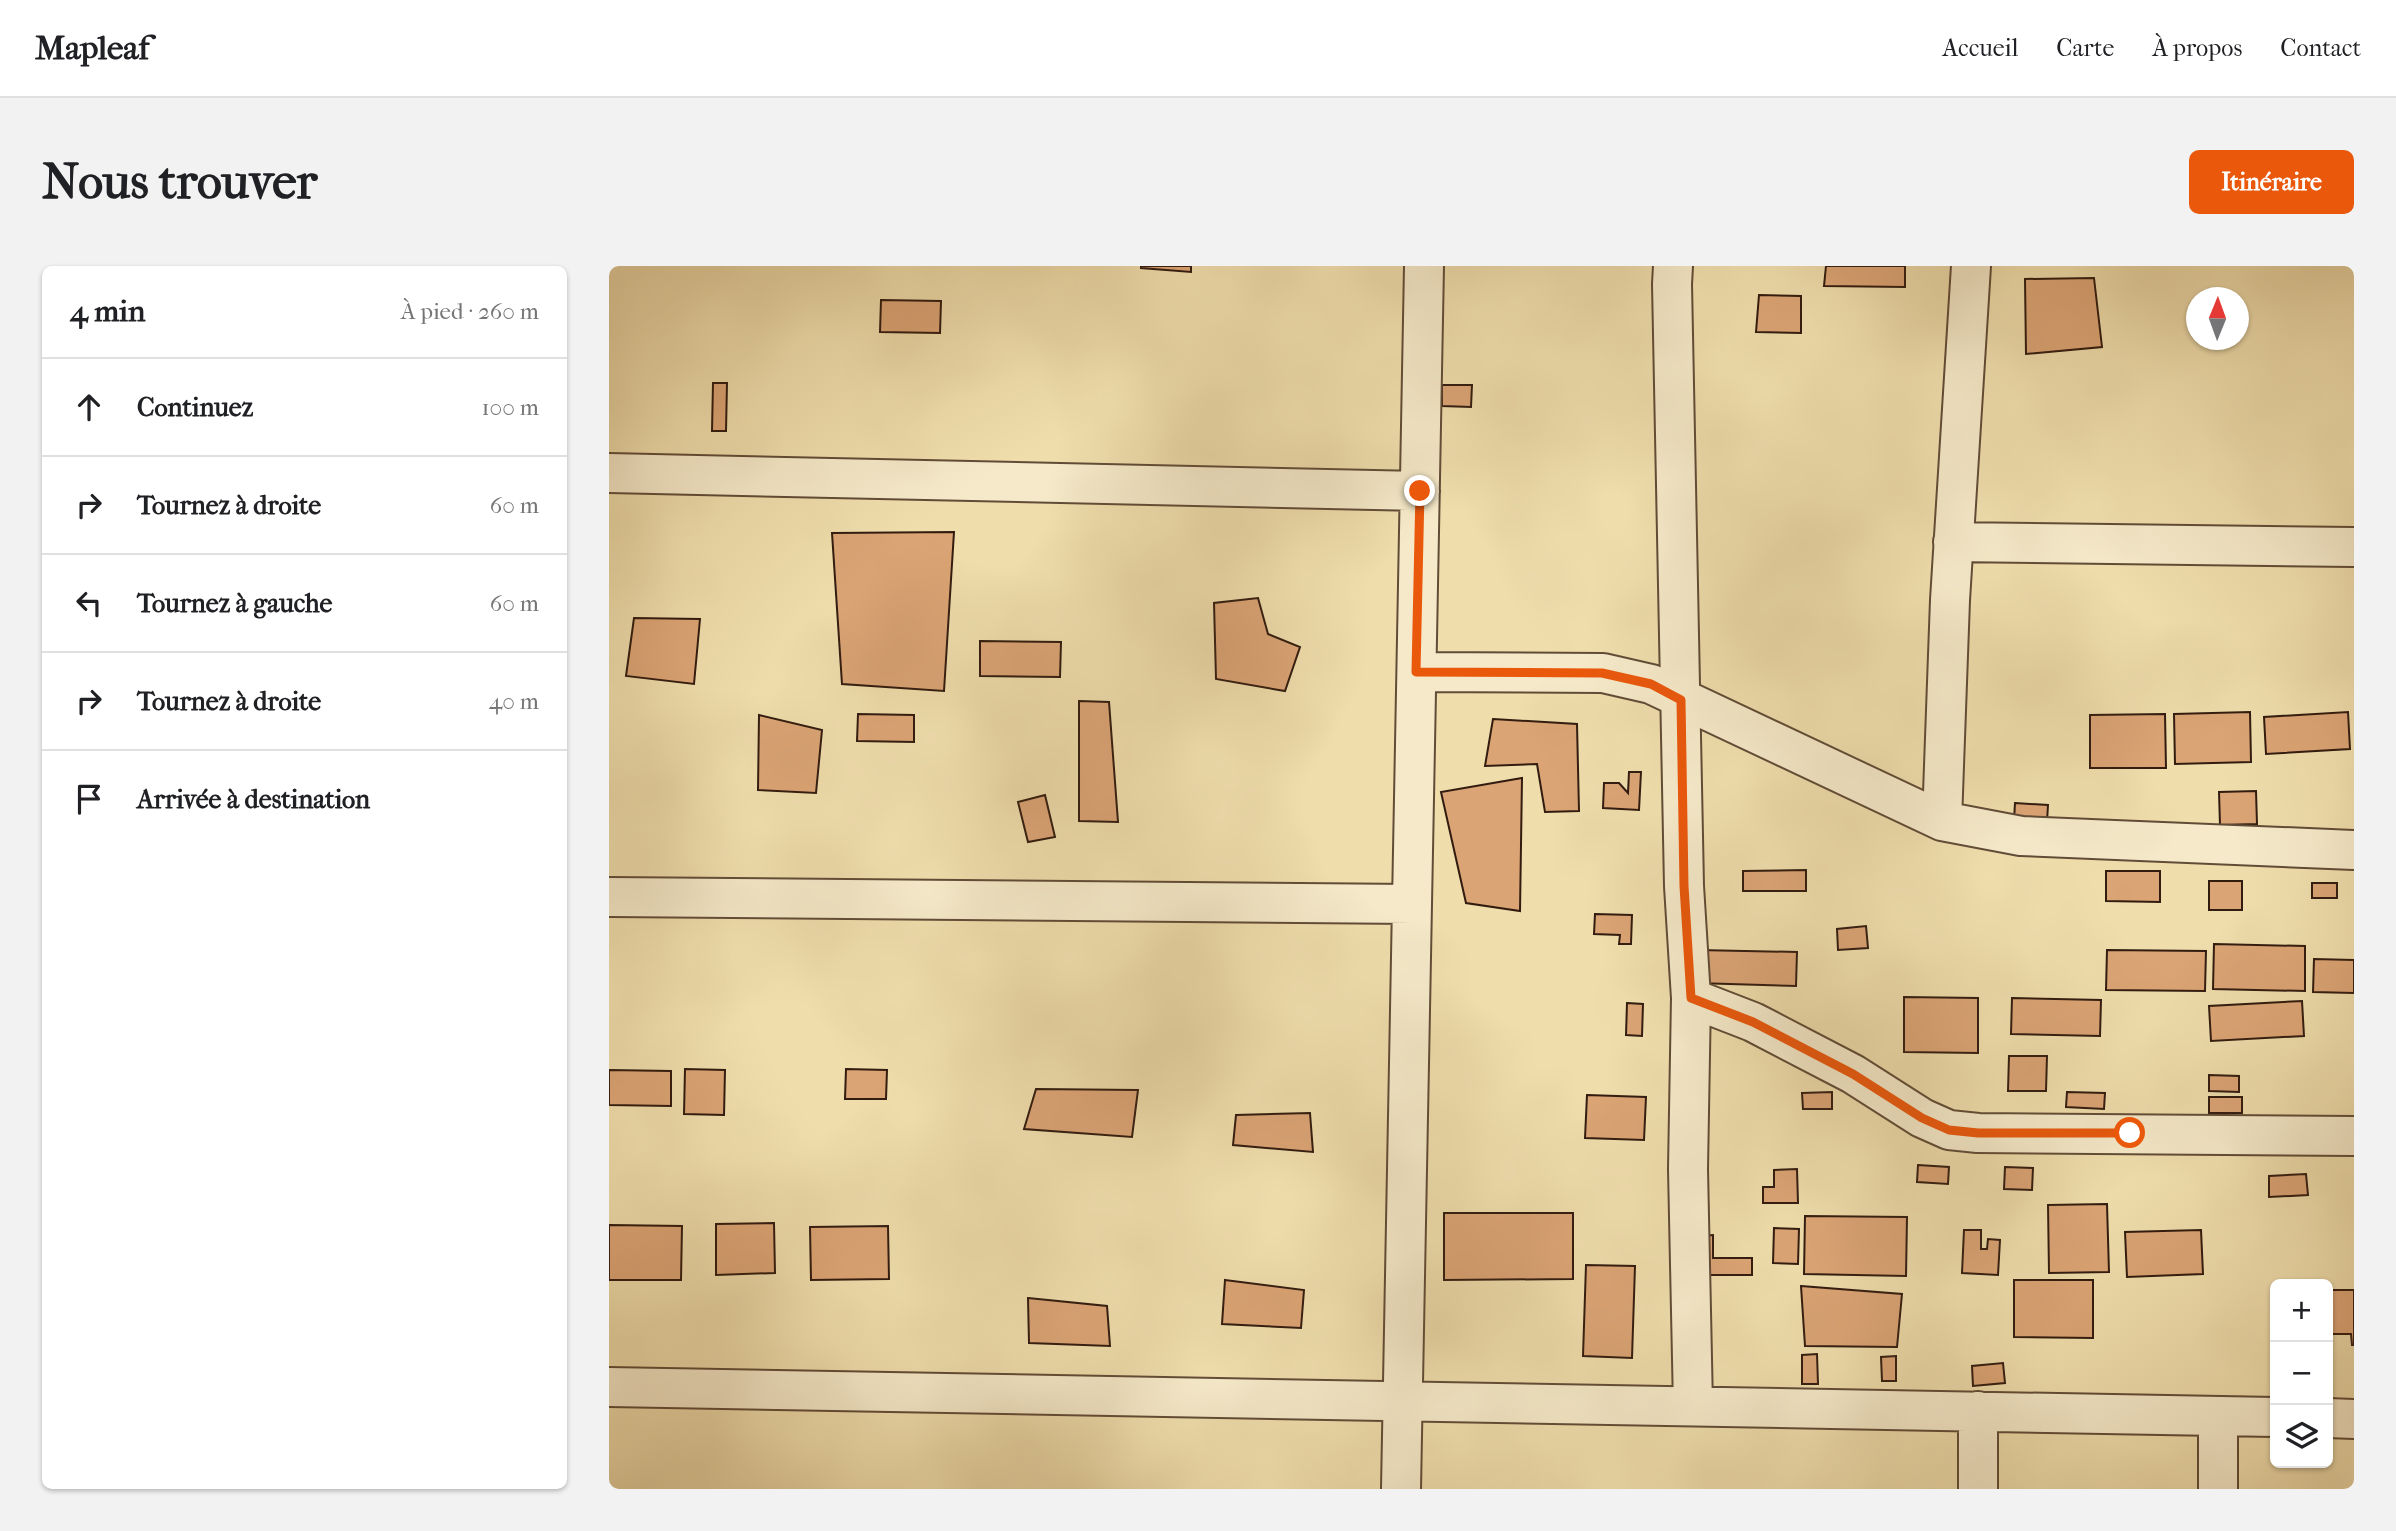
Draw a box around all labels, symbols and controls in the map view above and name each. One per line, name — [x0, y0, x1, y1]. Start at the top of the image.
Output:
text: Mapleaf — [35, 29, 149, 68]
text: Accueil — [1943, 34, 2018, 62]
text: Carte — [2056, 34, 2114, 62]
text: À propos — [2152, 34, 2242, 62]
text: Contact — [2280, 34, 2361, 62]
button: Itinéraire — [2189, 150, 2354, 214]
text: Nous trouver — [42, 153, 317, 211]
north arrow — [2186, 287, 2249, 350]
text: 4 min — [70, 294, 145, 329]
text: À pied · 260 m — [401, 298, 539, 325]
icon: ahead — [70, 388, 108, 426]
text: Continuez — [137, 392, 253, 423]
text: 100 m — [481, 394, 539, 421]
route end — [1404, 475, 1435, 506]
icon: right — [70, 486, 108, 524]
text: Tournez à droite — [137, 490, 321, 521]
text: 60 m — [490, 492, 539, 519]
icon: left — [70, 584, 108, 622]
text: Tournez à gauche — [137, 588, 332, 619]
text: 60 m — [490, 590, 539, 617]
icon: right — [70, 682, 108, 720]
text: Tournez à droite — [137, 686, 321, 717]
text: 40 m — [489, 688, 539, 715]
icon: arrive — [70, 780, 108, 818]
text: Arrivée à destination — [137, 784, 370, 815]
route start — [2114, 1117, 2145, 1148]
map controls — [2270, 1279, 2333, 1468]
button: + — [2270, 1279, 2333, 1342]
button: − — [2270, 1342, 2333, 1405]
button: layers — [2270, 1405, 2333, 1468]

